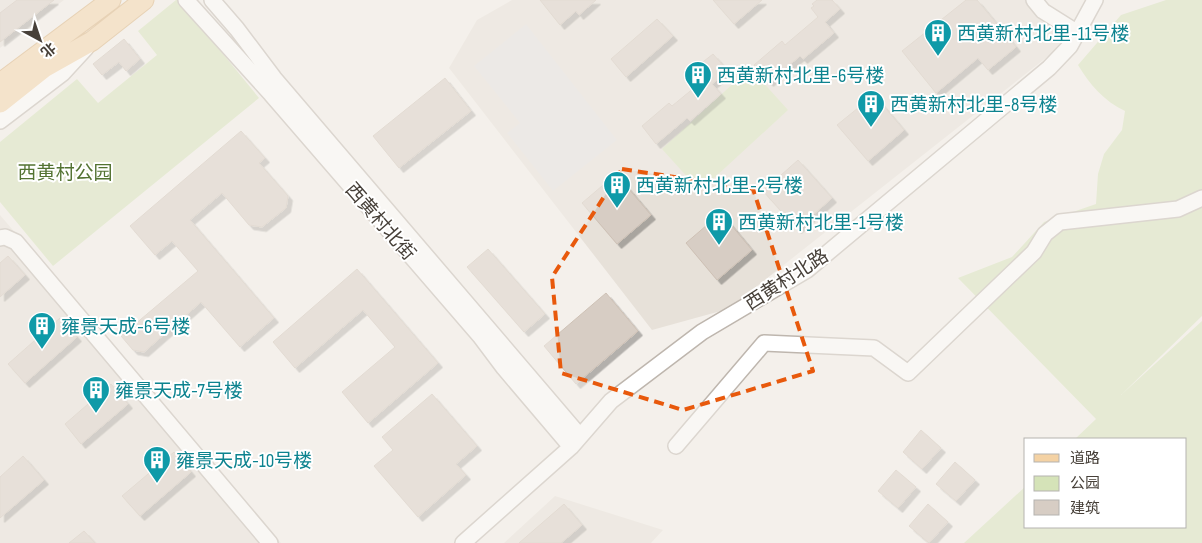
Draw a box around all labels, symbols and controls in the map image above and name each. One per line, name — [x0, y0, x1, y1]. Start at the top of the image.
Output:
north arrow — [15, 15, 65, 65]
building icon: 西黄新村北里-11号楼 — [923, 18, 953, 57]
place label: 西黄新村北里-11号楼 — [957, 23, 1129, 46]
text: 北 — [37, 39, 59, 61]
building icon: 西黄新村北里-6号楼 — [683, 60, 713, 99]
place label: 西黄新村北里-6号楼 — [717, 65, 884, 88]
building icon: 西黄新村北里-8号楼 — [856, 89, 886, 128]
place label: 西黄新村北里-8号楼 — [890, 94, 1057, 117]
park label: 西黄村公园 — [17, 162, 113, 185]
building icon: 西黄新村北里-2号楼 — [602, 170, 632, 209]
place label: 西黄新村北里-2号楼 — [636, 175, 803, 198]
street label: 西黄村北街 — [340, 179, 420, 265]
building icon: 西黄新村北里-1号楼 — [704, 207, 734, 246]
place label: 西黄新村北里-1号楼 — [738, 212, 904, 235]
street label: 西黄村北路 — [741, 245, 833, 316]
building icon: 雍景天成-6号楼 — [27, 311, 57, 350]
place label: 雍景天成-6号楼 — [61, 316, 190, 339]
building icon: 雍景天成-7号楼 — [81, 375, 111, 414]
place label: 雍景天成-7号楼 — [115, 380, 243, 403]
legend — [1024, 438, 1187, 528]
building icon: 雍景天成-10号楼 — [142, 445, 172, 484]
text: 道路 — [1070, 449, 1100, 468]
place label: 雍景天成-10号楼 — [176, 450, 312, 473]
text: 公园 — [1070, 474, 1100, 493]
text: 建筑 — [1070, 499, 1100, 518]

